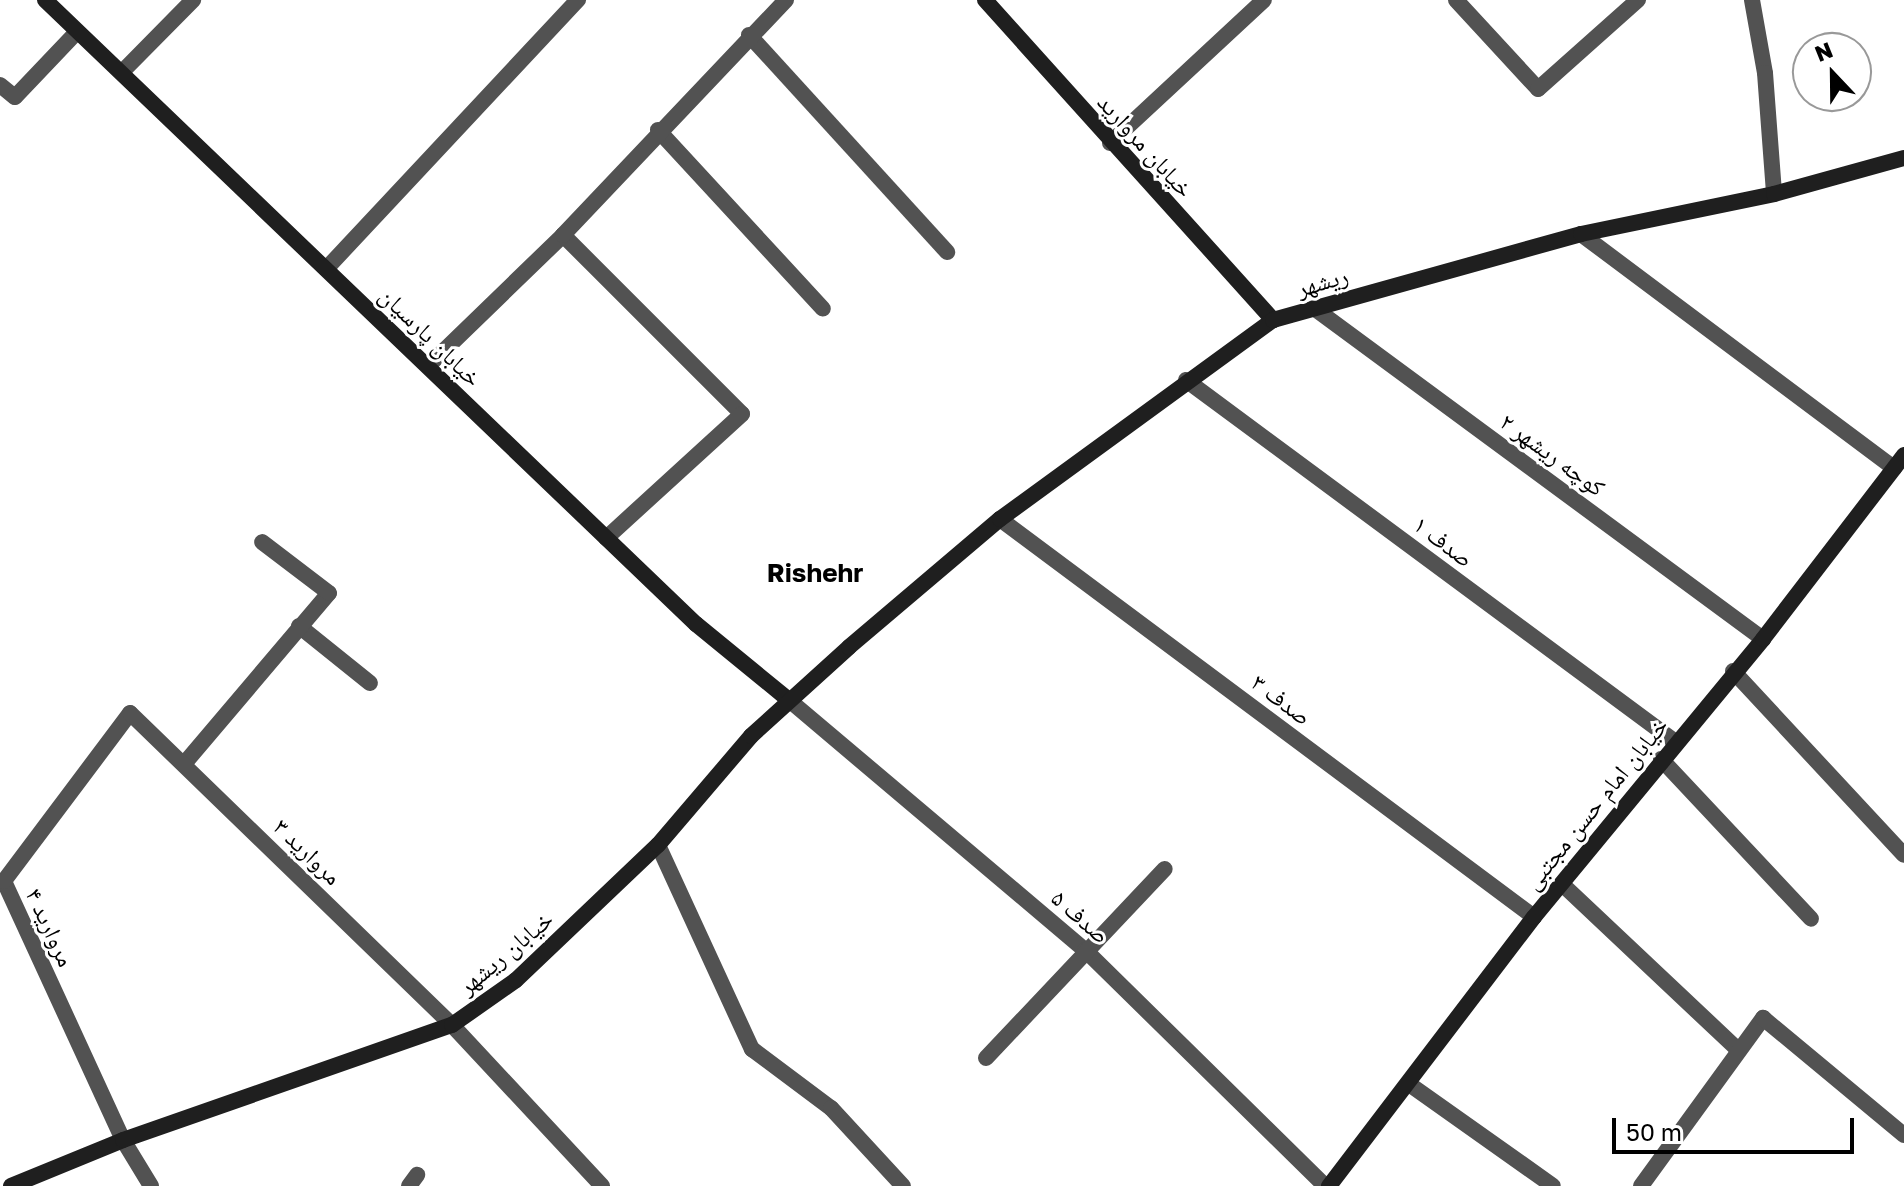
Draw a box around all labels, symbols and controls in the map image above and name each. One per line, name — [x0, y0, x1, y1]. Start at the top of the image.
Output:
north arrow — [1792, 32, 1872, 112]
text: N — [1811, 35, 1836, 67]
street label: خیابان مروارید — [1092, 87, 1200, 203]
street label: ریشهر — [1293, 260, 1351, 302]
street label: خیابان پارسیان — [374, 280, 488, 392]
street label: کوچه ریشهر ۲ — [1495, 406, 1611, 502]
street label: صدف ۱ — [1408, 509, 1480, 573]
district label: Rishehr — [767, 557, 863, 589]
street label: صدف ۳ — [1246, 667, 1318, 731]
street label: خیابان امام حسن مجتبی — [1517, 711, 1673, 895]
street label: مروارید ۳ — [268, 812, 348, 890]
street label: مروارید ۴ — [20, 883, 82, 971]
street label: صدف ۵ — [1046, 883, 1116, 949]
street label: خیابان ریشهر — [452, 904, 558, 1000]
scale bar — [1616, 1102, 1858, 1152]
text: 50 m — [1626, 1117, 1682, 1146]

